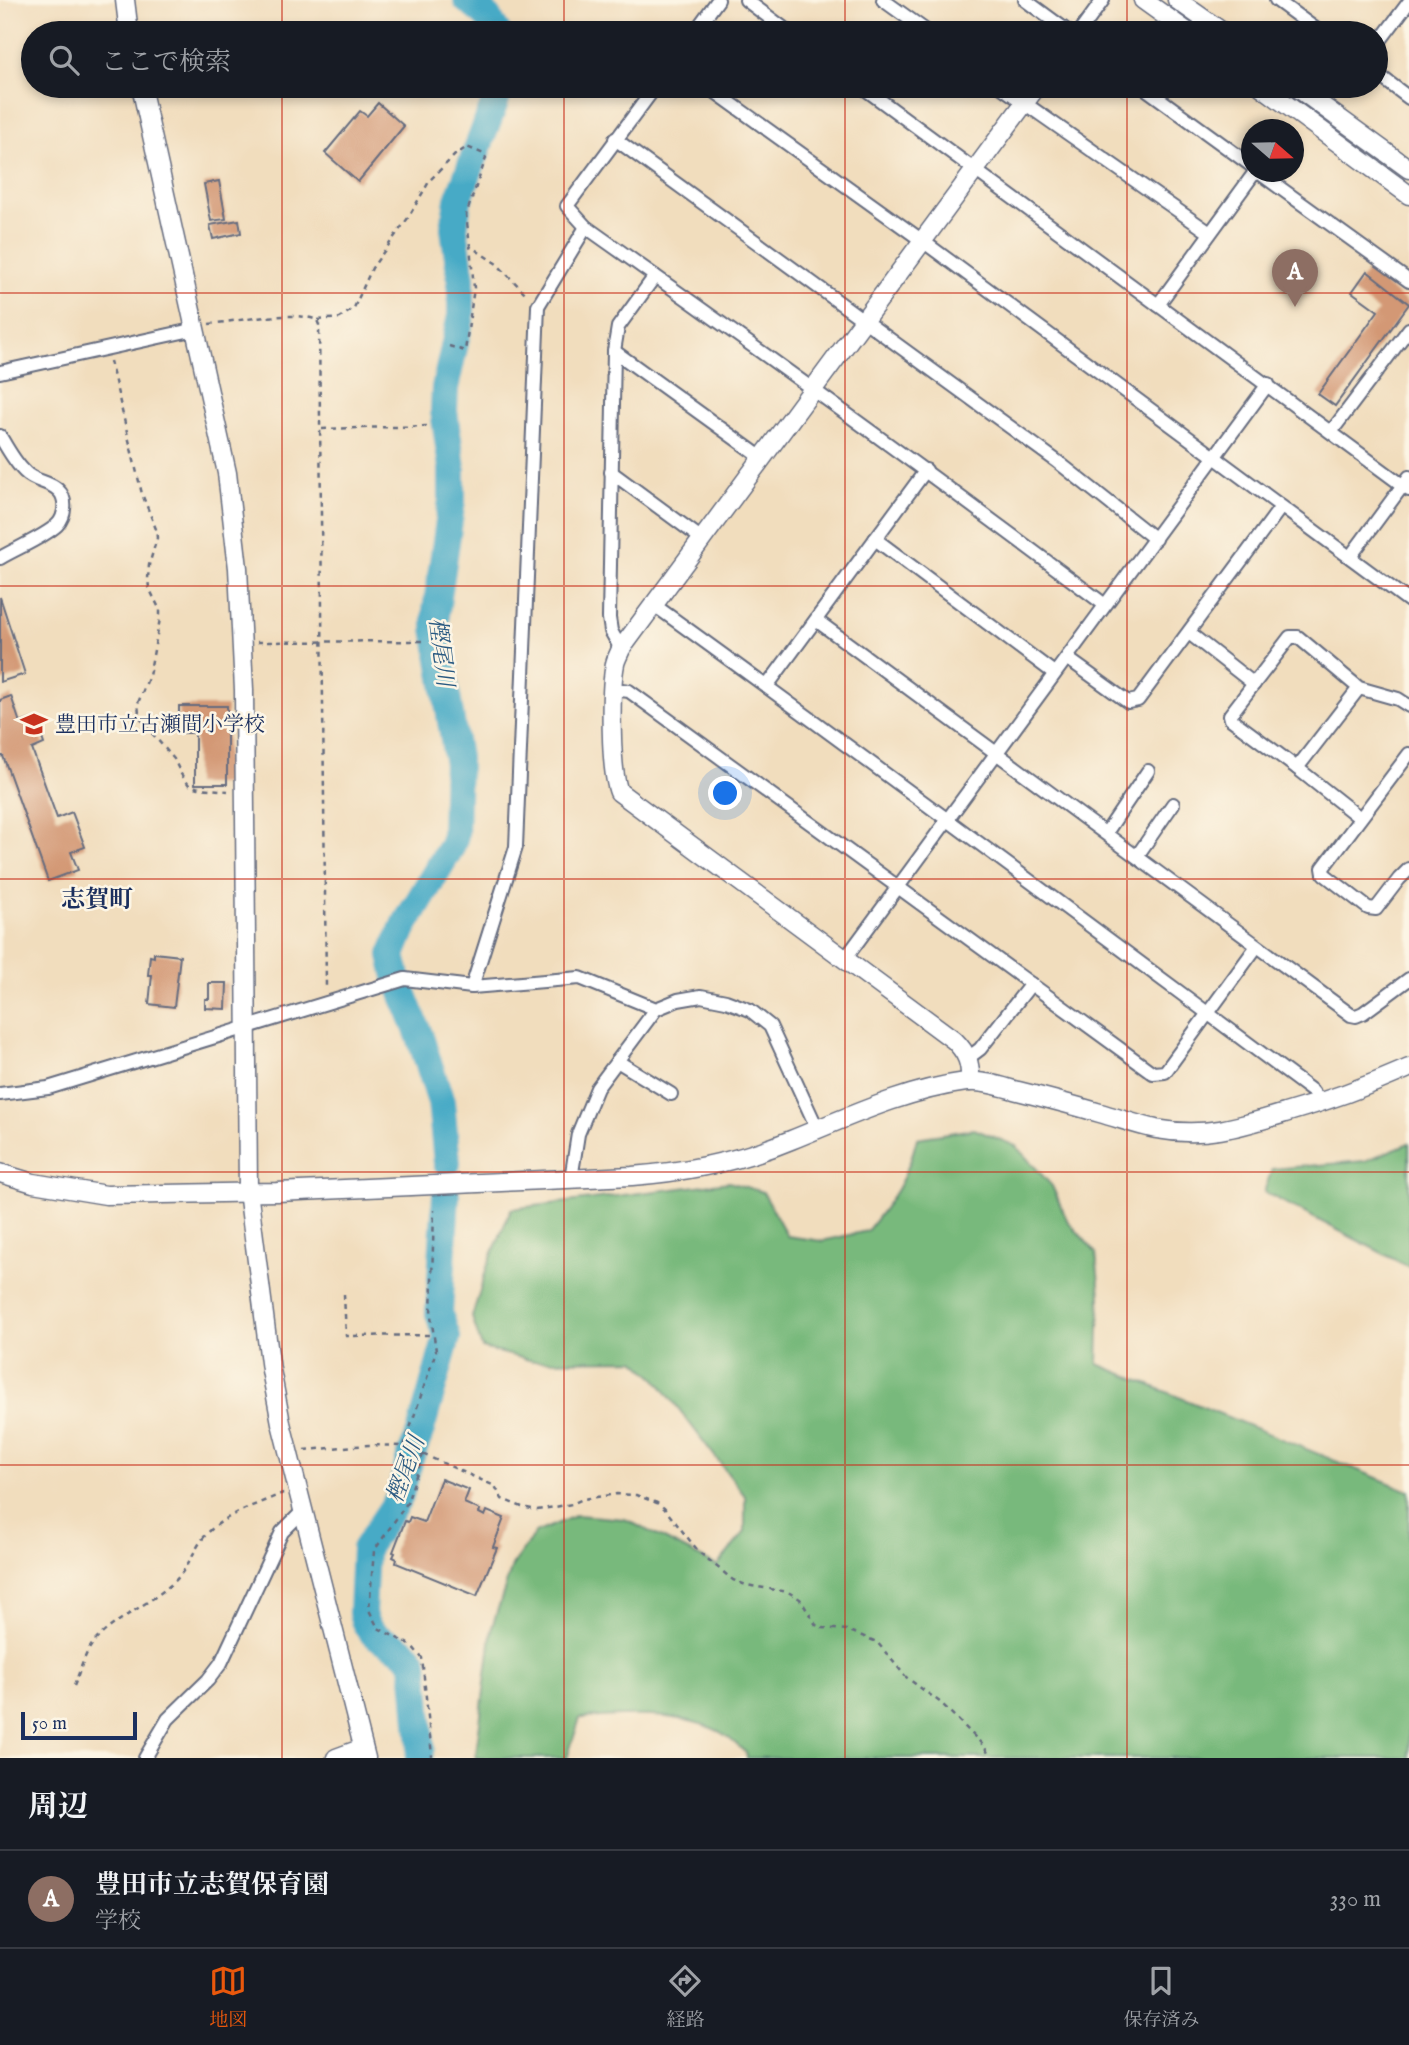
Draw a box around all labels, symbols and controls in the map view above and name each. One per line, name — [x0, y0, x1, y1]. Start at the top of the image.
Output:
search box — [21, 21, 1388, 98]
icon: search — [45, 41, 83, 79]
text: ここで検索 — [101, 46, 231, 79]
north arrow — [1241, 119, 1304, 182]
pin: A — [1272, 249, 1318, 307]
water label: 樫尾川 — [422, 616, 459, 691]
school or university icon: 豊田市立古瀬間小学校 — [19, 709, 49, 739]
place label: 豊田市立古瀬間小学校 — [55, 712, 265, 739]
your location — [708, 776, 742, 810]
district label: 志賀町 — [61, 885, 133, 916]
water label: 樫尾川 — [381, 1429, 433, 1507]
scale bar — [21, 1709, 136, 1741]
text: 50 m — [32, 1712, 67, 1736]
text: 周辺 — [28, 1789, 88, 1827]
text: 豊田市立志賀保育園 — [95, 1869, 329, 1902]
text: A — [43, 1885, 59, 1914]
text: 330 m — [1330, 1885, 1381, 1914]
text: 学校 — [95, 1907, 141, 1936]
tab: 地図 — [209, 1962, 248, 2033]
tab: 経路 — [666, 1962, 705, 2033]
tab: 保存済み — [1123, 1962, 1200, 2033]

